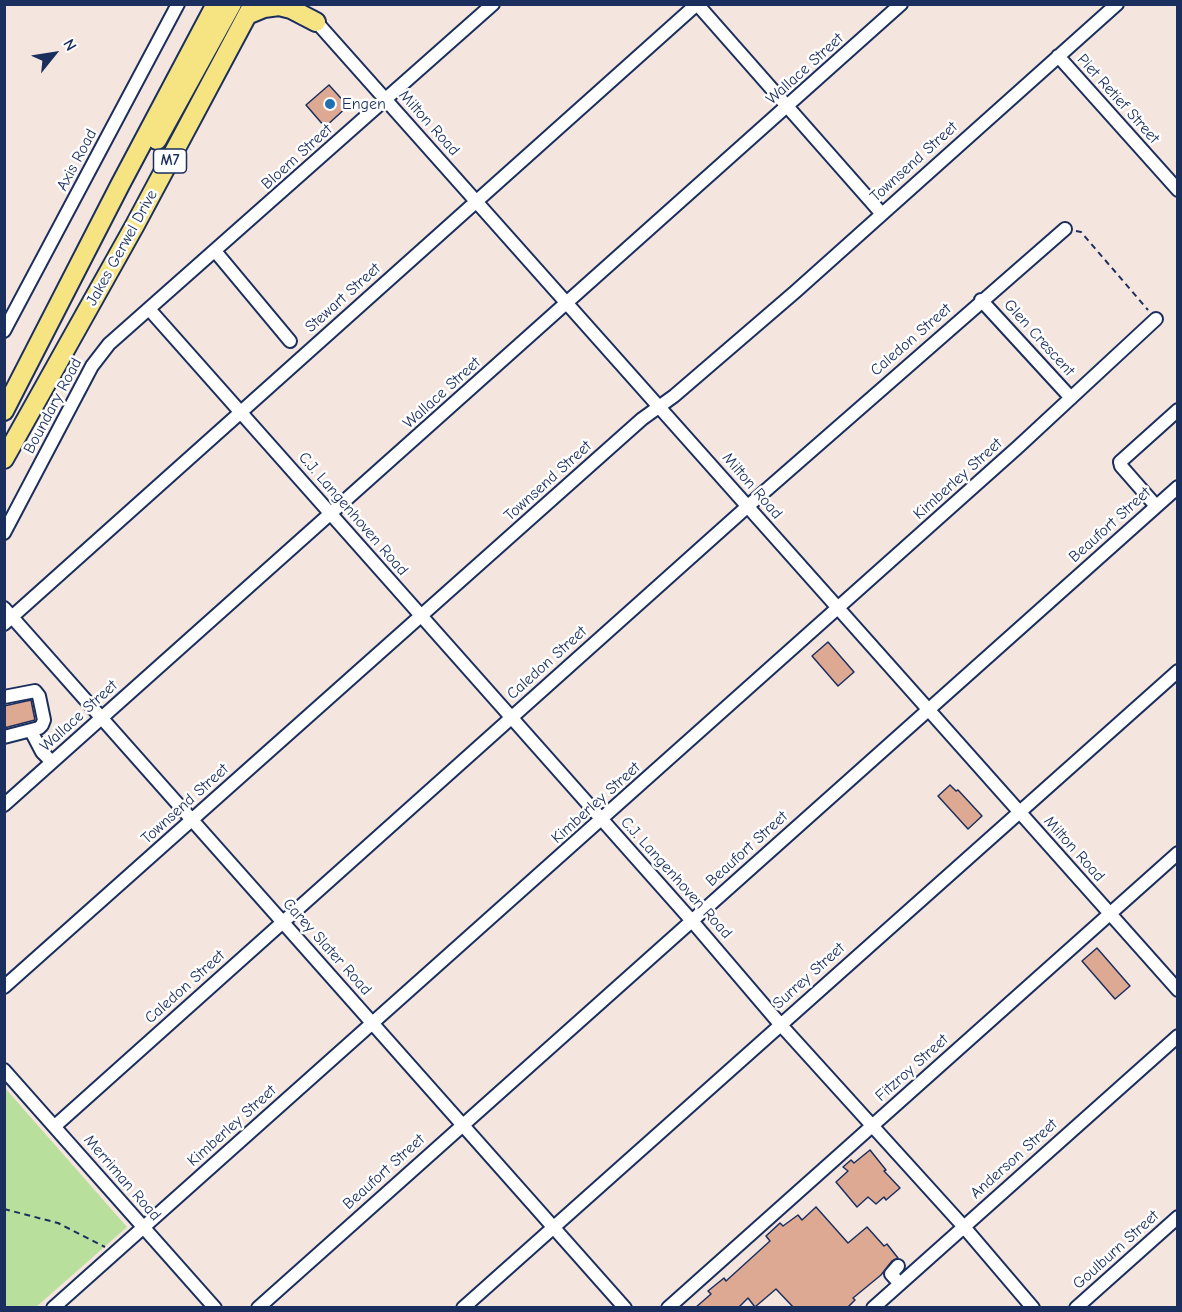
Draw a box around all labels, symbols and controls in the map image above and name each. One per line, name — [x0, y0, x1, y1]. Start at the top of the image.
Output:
north arrow — [24, 24, 84, 84]
street label: Wallace Street — [762, 29, 848, 109]
text: N — [59, 36, 80, 54]
street label: Piet Retief Street — [1073, 50, 1163, 148]
street label: Milton Road — [394, 86, 464, 160]
place label: Engen — [342, 94, 386, 114]
marker: Engen — [323, 97, 337, 111]
street label: Townsend Street — [866, 118, 962, 206]
street label: Bloem Street — [258, 120, 336, 194]
street label: Axis Road — [53, 126, 101, 194]
road number: M7 — [154, 149, 186, 173]
street label: Jakes Gerwel Drive — [82, 187, 162, 309]
street label: Stewart Street — [301, 259, 385, 337]
street label: Glen Crescent — [999, 296, 1079, 380]
street label: Caledon Street — [867, 300, 955, 380]
street label: Wallace Street — [399, 353, 485, 433]
street label: Boundary Road — [20, 355, 86, 457]
street label: Kimberley Street — [910, 434, 1006, 524]
street label: Townsend Street — [500, 437, 596, 525]
street label: C.J. Langenhoven Road — [294, 448, 412, 580]
street label: Milton Road — [718, 449, 786, 523]
street label: Beaufort Street — [1065, 483, 1155, 567]
street label: Caledon Street — [503, 622, 591, 704]
street label: Wallace Street — [36, 676, 122, 756]
street label: Kimberley Street — [548, 758, 644, 848]
street label: Townsend Street — [137, 760, 233, 848]
street label: Beaufort Street — [702, 807, 792, 891]
street label: Milton Road — [1039, 812, 1109, 886]
street label: C.J. Langenhoven Road — [616, 813, 736, 943]
street label: Carey Slater Road — [279, 895, 375, 999]
street label: Surrey Street — [769, 939, 849, 1013]
street label: Caledon Street — [141, 946, 229, 1028]
street label: Fitzroy Street — [872, 1030, 952, 1106]
street label: Kimberley Street — [184, 1081, 280, 1171]
street label: Anderson Street — [967, 1115, 1061, 1203]
street label: Beaufort Street — [339, 1130, 429, 1214]
street label: Merriman Road — [79, 1131, 165, 1225]
street label: Goulburn Street — [1069, 1206, 1163, 1294]

